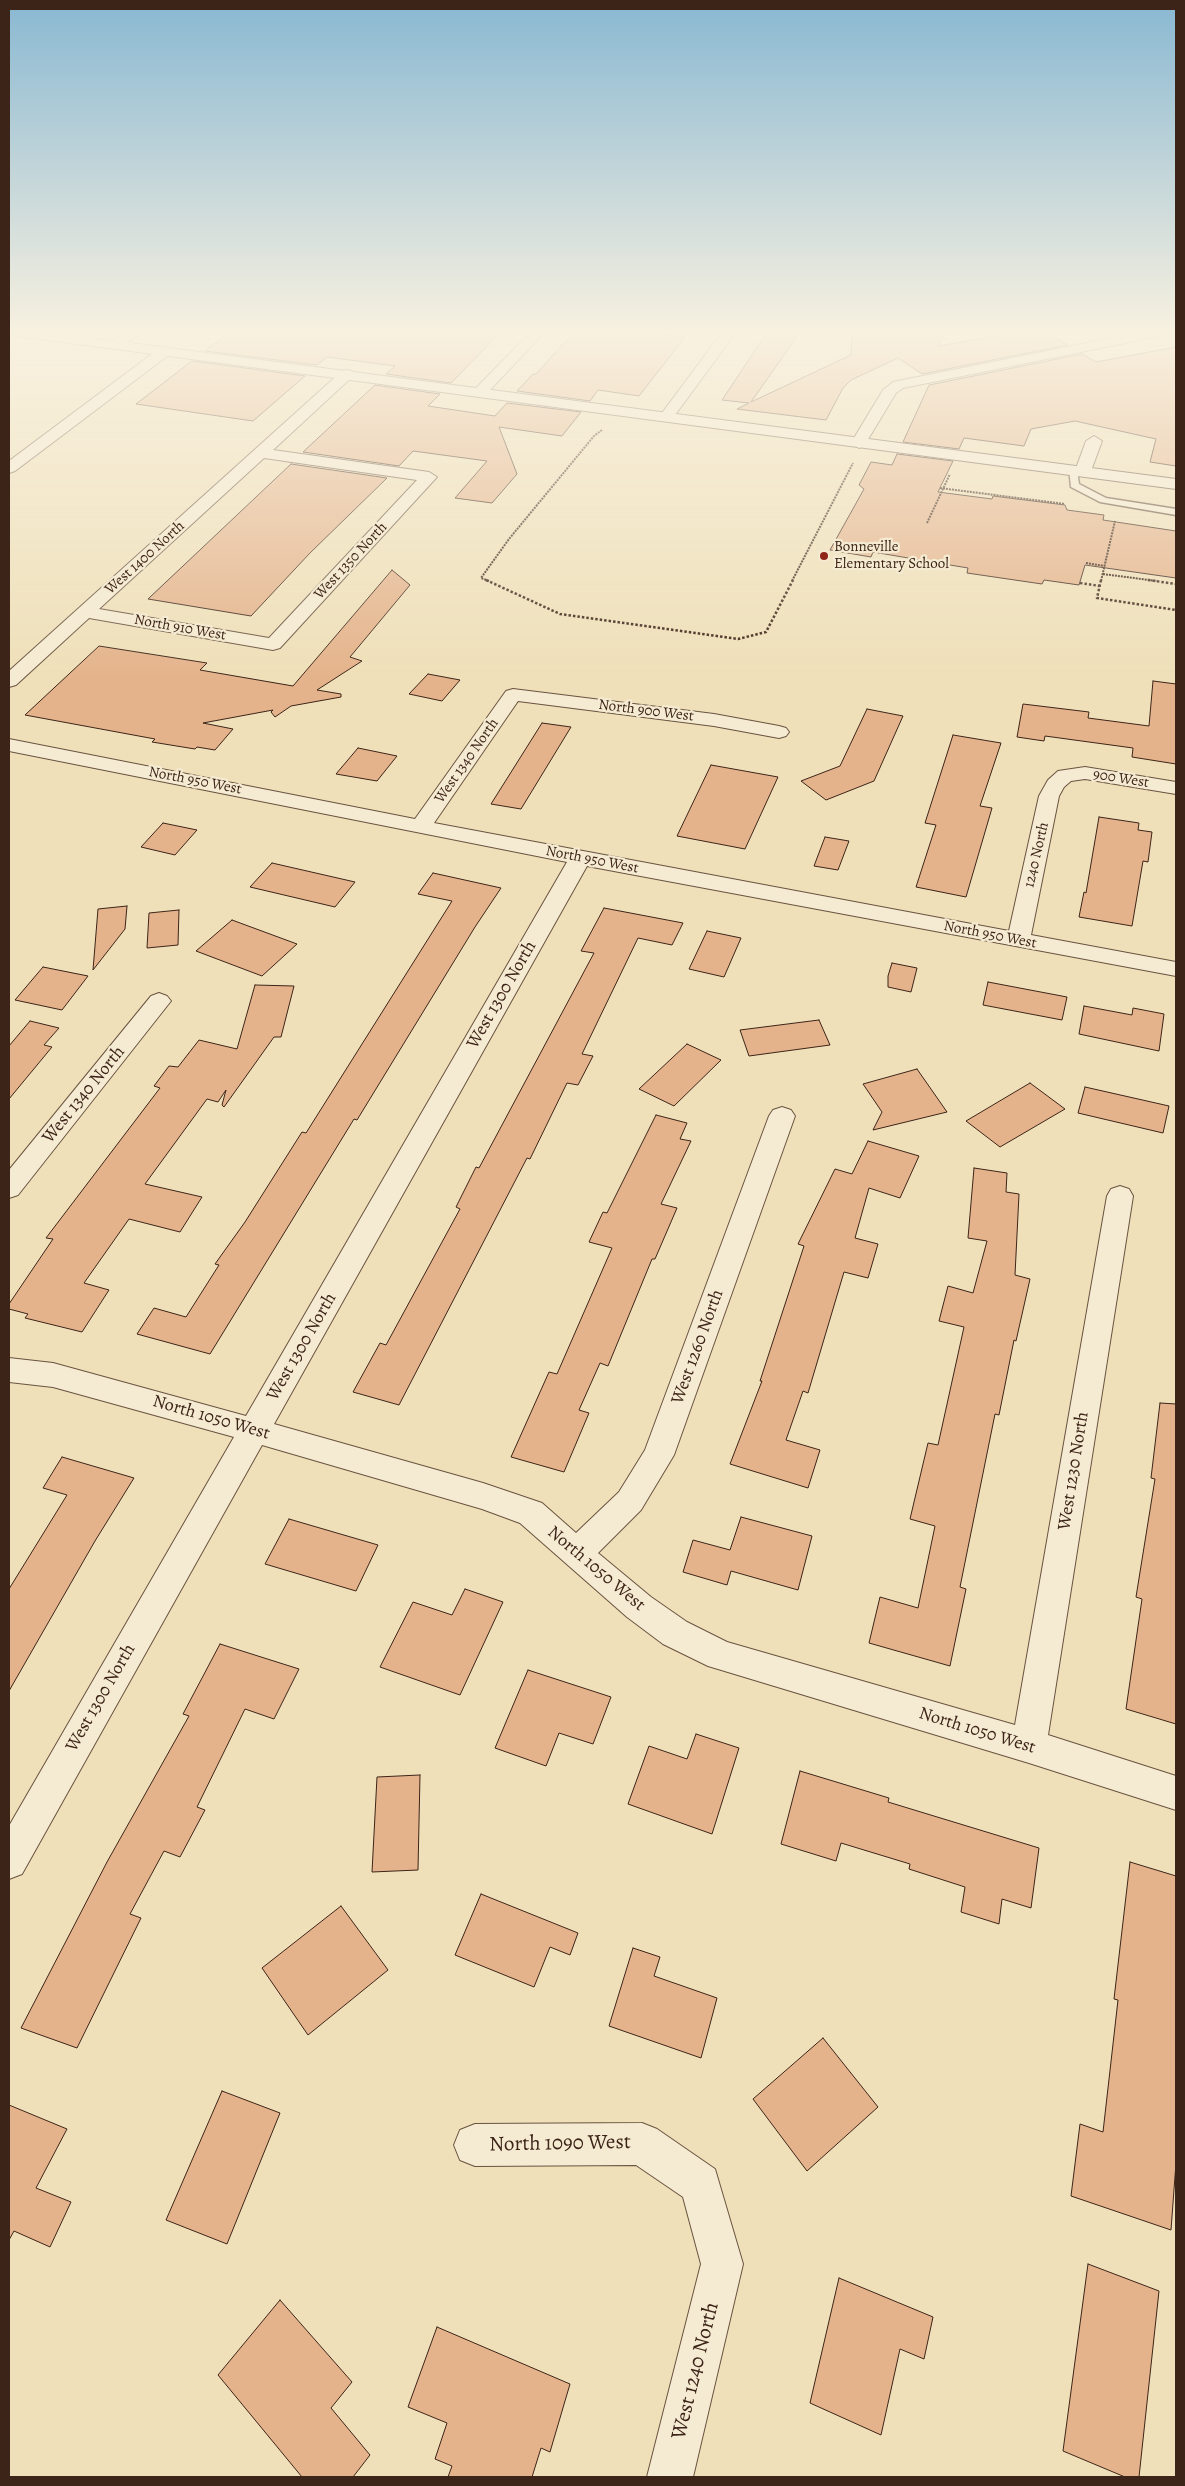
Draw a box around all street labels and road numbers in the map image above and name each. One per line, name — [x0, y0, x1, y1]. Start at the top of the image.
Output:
street label: West 1400 North — [101, 517, 189, 599]
street label: West 1350 North — [311, 519, 391, 603]
street label: North 910 West — [133, 611, 227, 645]
street label: North 900 West — [597, 696, 695, 726]
street label: West 1340 North — [431, 715, 503, 807]
street label: North 950 West — [147, 763, 243, 799]
street label: 900 West — [1092, 766, 1150, 792]
street label: 1240 North — [1021, 820, 1053, 890]
street label: North 950 West — [544, 842, 640, 878]
street label: North 950 West — [942, 917, 1038, 953]
street label: West 1300 North — [462, 937, 542, 1053]
street label: West 1340 North — [38, 1042, 130, 1148]
street label: West 1260 North — [667, 1287, 729, 1407]
street label: West 1300 North — [262, 1289, 342, 1405]
street label: North 1050 West — [150, 1391, 272, 1445]
street label: West 1230 North — [1054, 1410, 1094, 1532]
street label: North 1050 West — [543, 1522, 649, 1616]
street label: West 1300 North — [61, 1640, 141, 1756]
street label: North 1050 West — [916, 1703, 1038, 1759]
street label: North 1090 West — [489, 2130, 631, 2158]
street label: West 1240 North — [667, 2300, 725, 2442]

